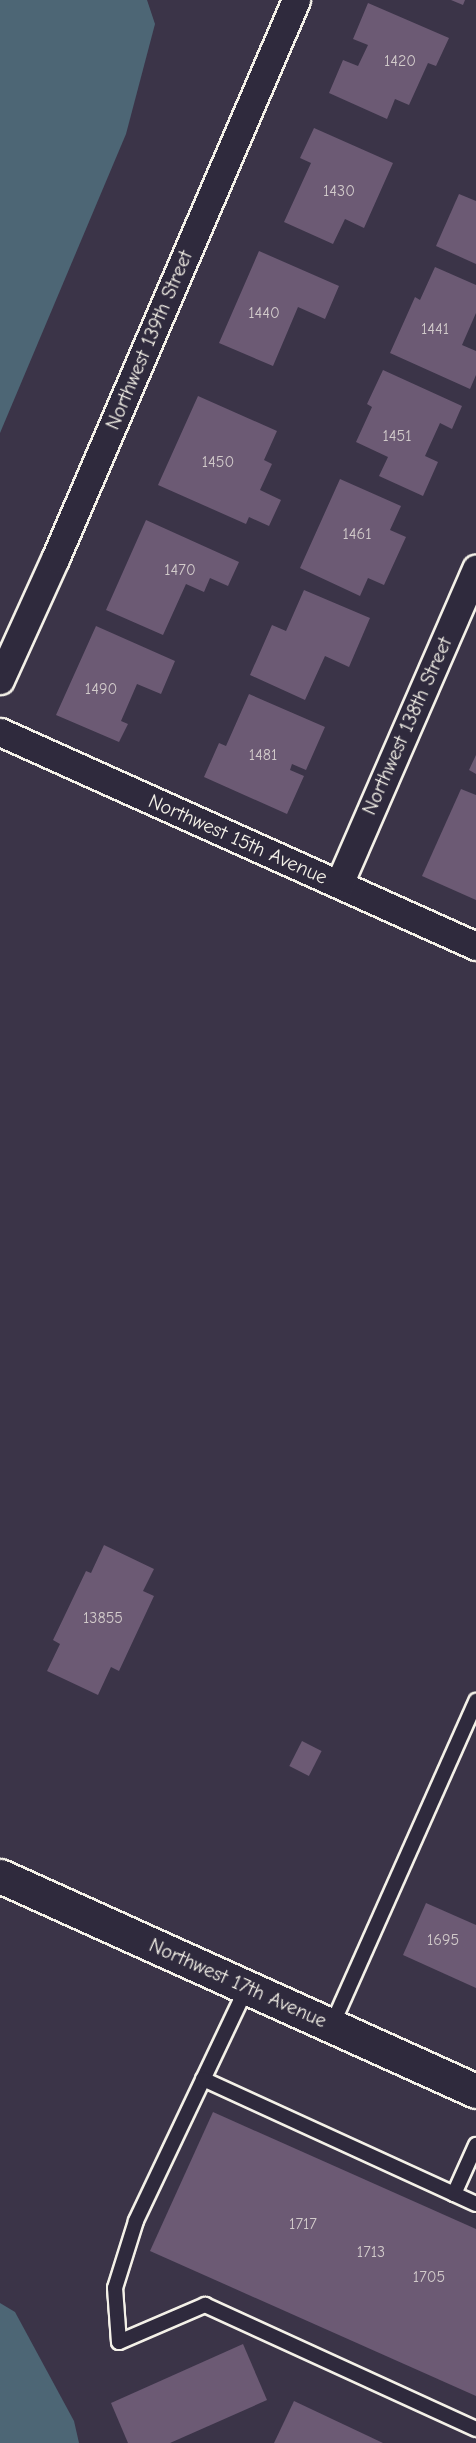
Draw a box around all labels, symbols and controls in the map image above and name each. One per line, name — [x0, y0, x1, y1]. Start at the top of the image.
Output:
house number: 1420 — [384, 51, 416, 71]
house number: 1430 — [323, 181, 355, 201]
street label: Northwest 139th Street — [100, 247, 198, 433]
house number: 1440 — [248, 303, 280, 323]
house number: 1441 — [421, 319, 449, 339]
house number: 1451 — [382, 426, 412, 446]
house number: 1450 — [202, 452, 234, 472]
house number: 1461 — [342, 524, 372, 544]
house number: 1470 — [164, 560, 196, 580]
street label: Northwest 138th Street — [357, 633, 457, 819]
house number: 1490 — [85, 679, 117, 699]
house number: 1481 — [249, 745, 277, 765]
street label: Northwest 15th Avenue — [145, 789, 331, 889]
house number: 13855 — [83, 1608, 123, 1628]
house number: 1695 — [427, 1930, 459, 1950]
street label: Northwest 17th Avenue — [145, 1933, 331, 2033]
house number: 1717 — [289, 2214, 317, 2234]
house number: 1713 — [357, 2242, 385, 2262]
house number: 1705 — [413, 2267, 445, 2287]

